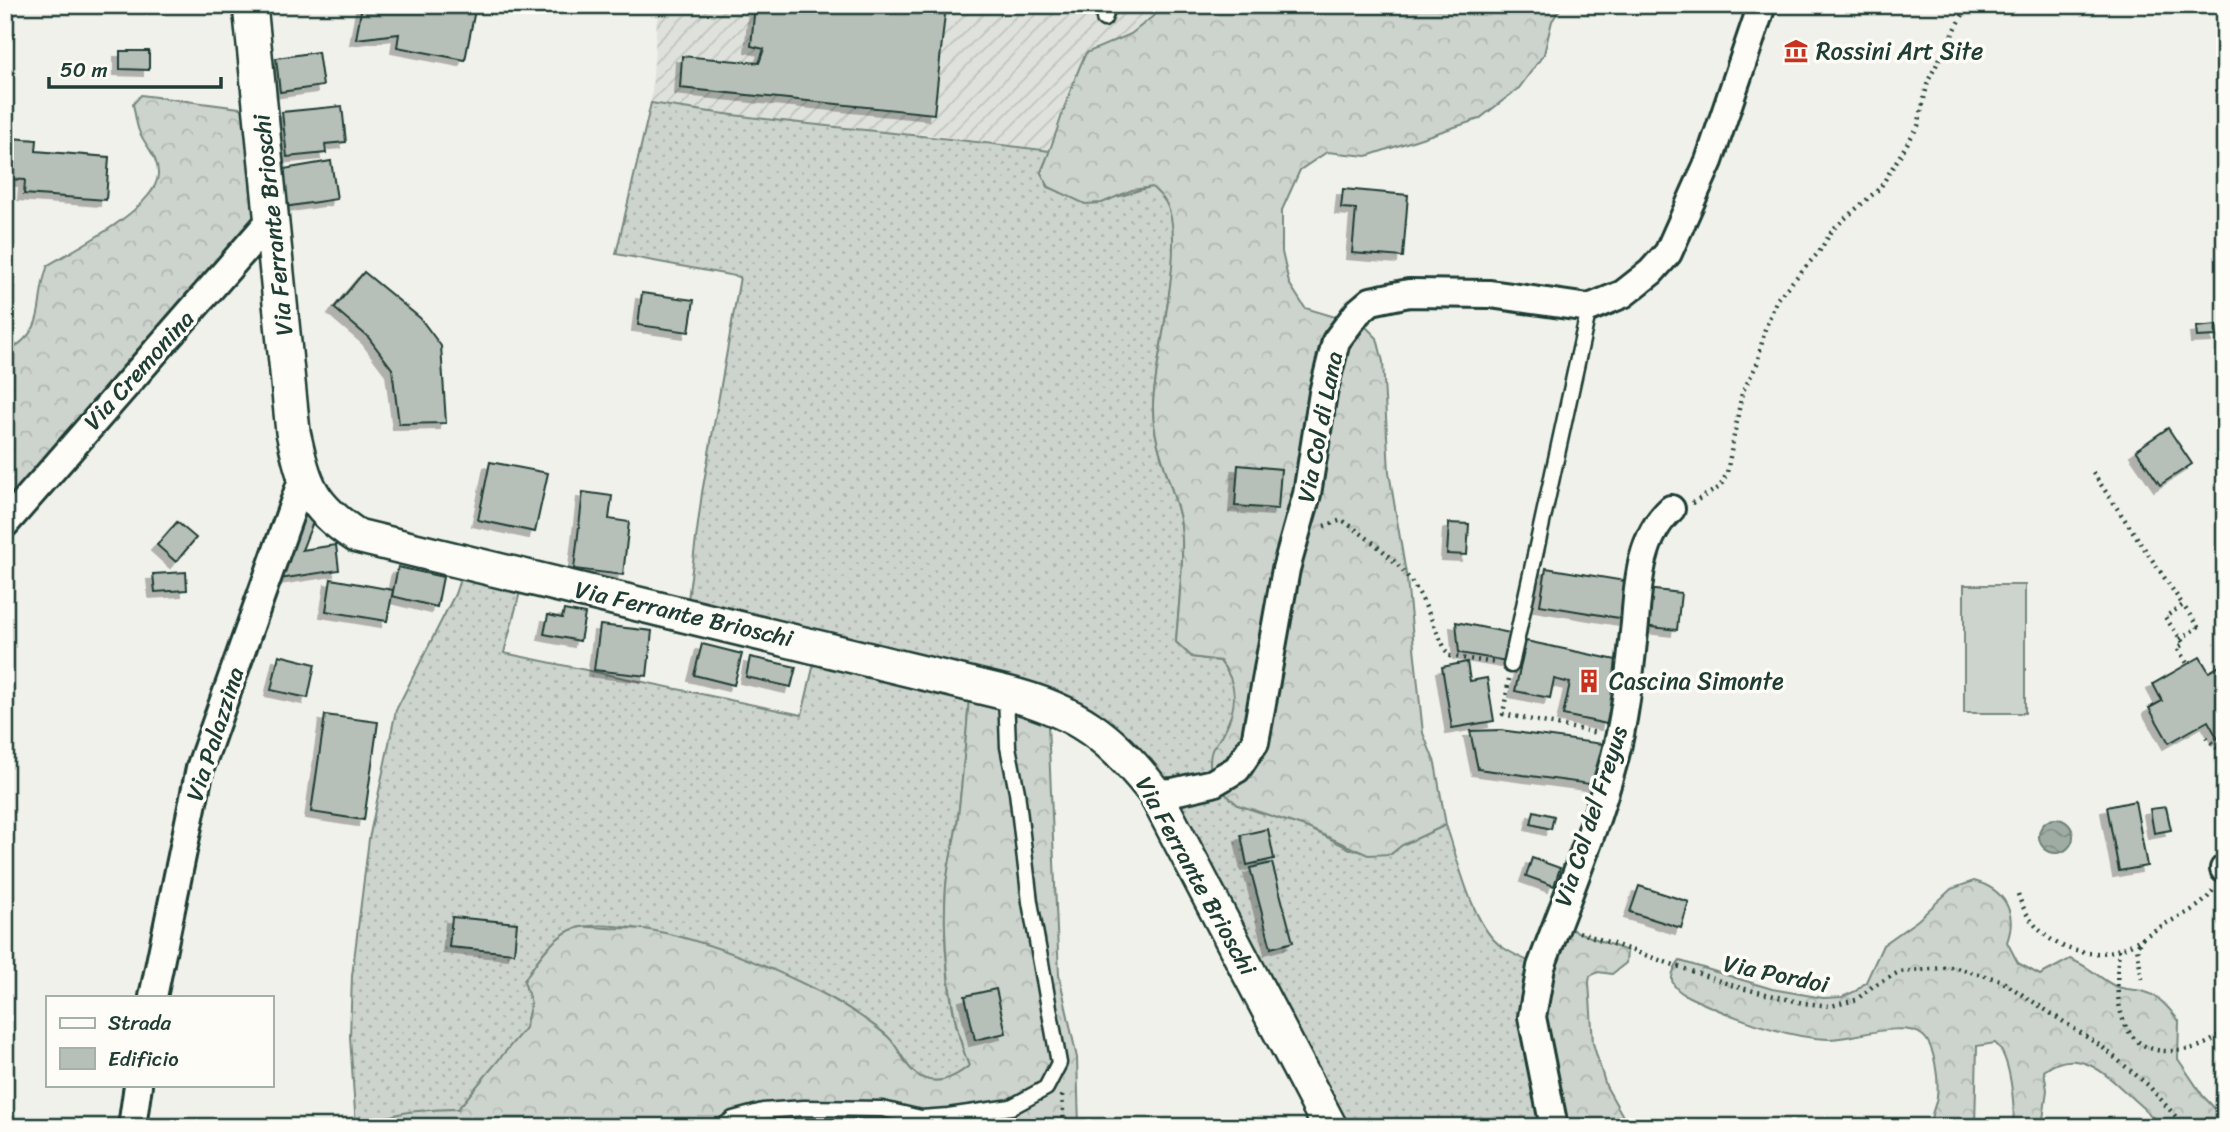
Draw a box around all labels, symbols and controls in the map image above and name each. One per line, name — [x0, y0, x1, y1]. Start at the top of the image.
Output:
place label: Rossini Art Site — [1816, 30, 1983, 72]
museum icon: Rossini Art Site — [1782, 37, 1810, 65]
scale bar — [49, 46, 220, 90]
text: 50 m — [60, 51, 108, 89]
street label: Via Ferrante Brioschi — [240, 111, 306, 338]
street label: Via Cremonina — [73, 300, 205, 440]
street label: Via Col di Lana — [1285, 348, 1355, 506]
street label: Via Ferrante Brioschi — [571, 569, 798, 660]
place label: Cascina Simonte — [1609, 660, 1784, 702]
street label: Via Palazzina — [174, 662, 256, 806]
building icon: Cascina Simonte — [1575, 667, 1603, 695]
street label: Via Col del Freyus — [1542, 720, 1640, 912]
street label: Via Ferrante Brioschi — [1124, 769, 1269, 985]
street label: Via Pordoi — [1720, 942, 1834, 1006]
legend — [46, 996, 273, 1086]
text: Strada — [108, 1004, 172, 1042]
text: Edificio — [108, 1040, 179, 1078]

